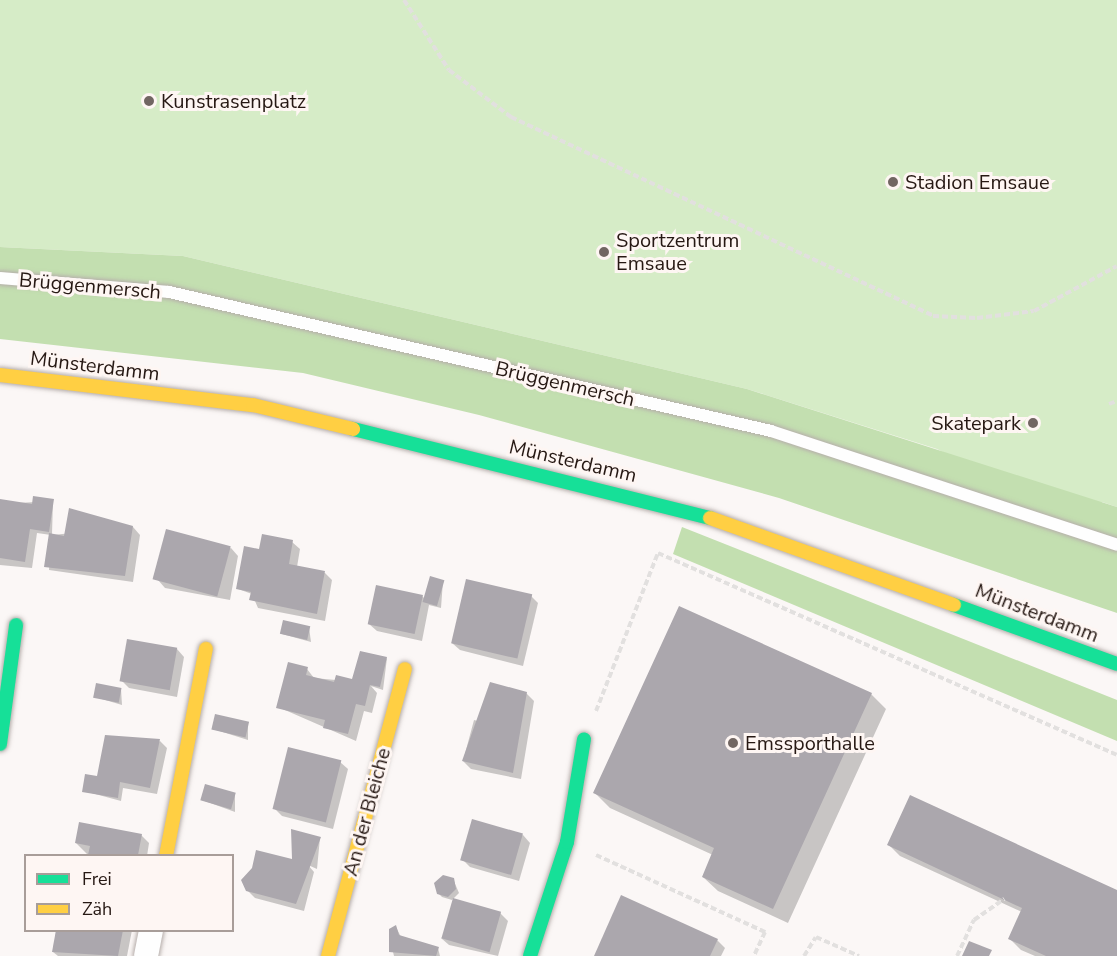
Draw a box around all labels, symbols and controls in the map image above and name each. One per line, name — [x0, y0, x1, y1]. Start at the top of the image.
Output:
place label: Kunstrasenplatz — [161, 89, 306, 113]
marker: Kunstrasenplatz — [142, 94, 156, 108]
place label: Stadion Emsaue — [905, 170, 1050, 194]
marker: Stadion Emsaue — [886, 175, 900, 189]
place label: Sportzentrum Emsaue — [616, 228, 739, 275]
marker: Sportzentrum Emsaue — [597, 245, 611, 259]
street label: Brüggenmersch — [18, 268, 162, 304]
street label: Münsterdamm — [29, 346, 161, 386]
street label: Brüggenmersch — [493, 356, 637, 412]
place label: Skatepark — [931, 411, 1021, 435]
marker: Skatepark — [1026, 416, 1040, 430]
street label: Münsterdamm — [507, 435, 639, 487]
street label: Münsterdamm — [972, 578, 1102, 648]
place label: Emssporthalle — [745, 731, 875, 755]
marker: Emssporthalle — [726, 736, 740, 750]
street label: An der Bleiche — [338, 745, 396, 879]
legend — [24, 854, 234, 932]
text: Frei — [82, 867, 112, 891]
text: Zäh — [82, 897, 112, 921]

